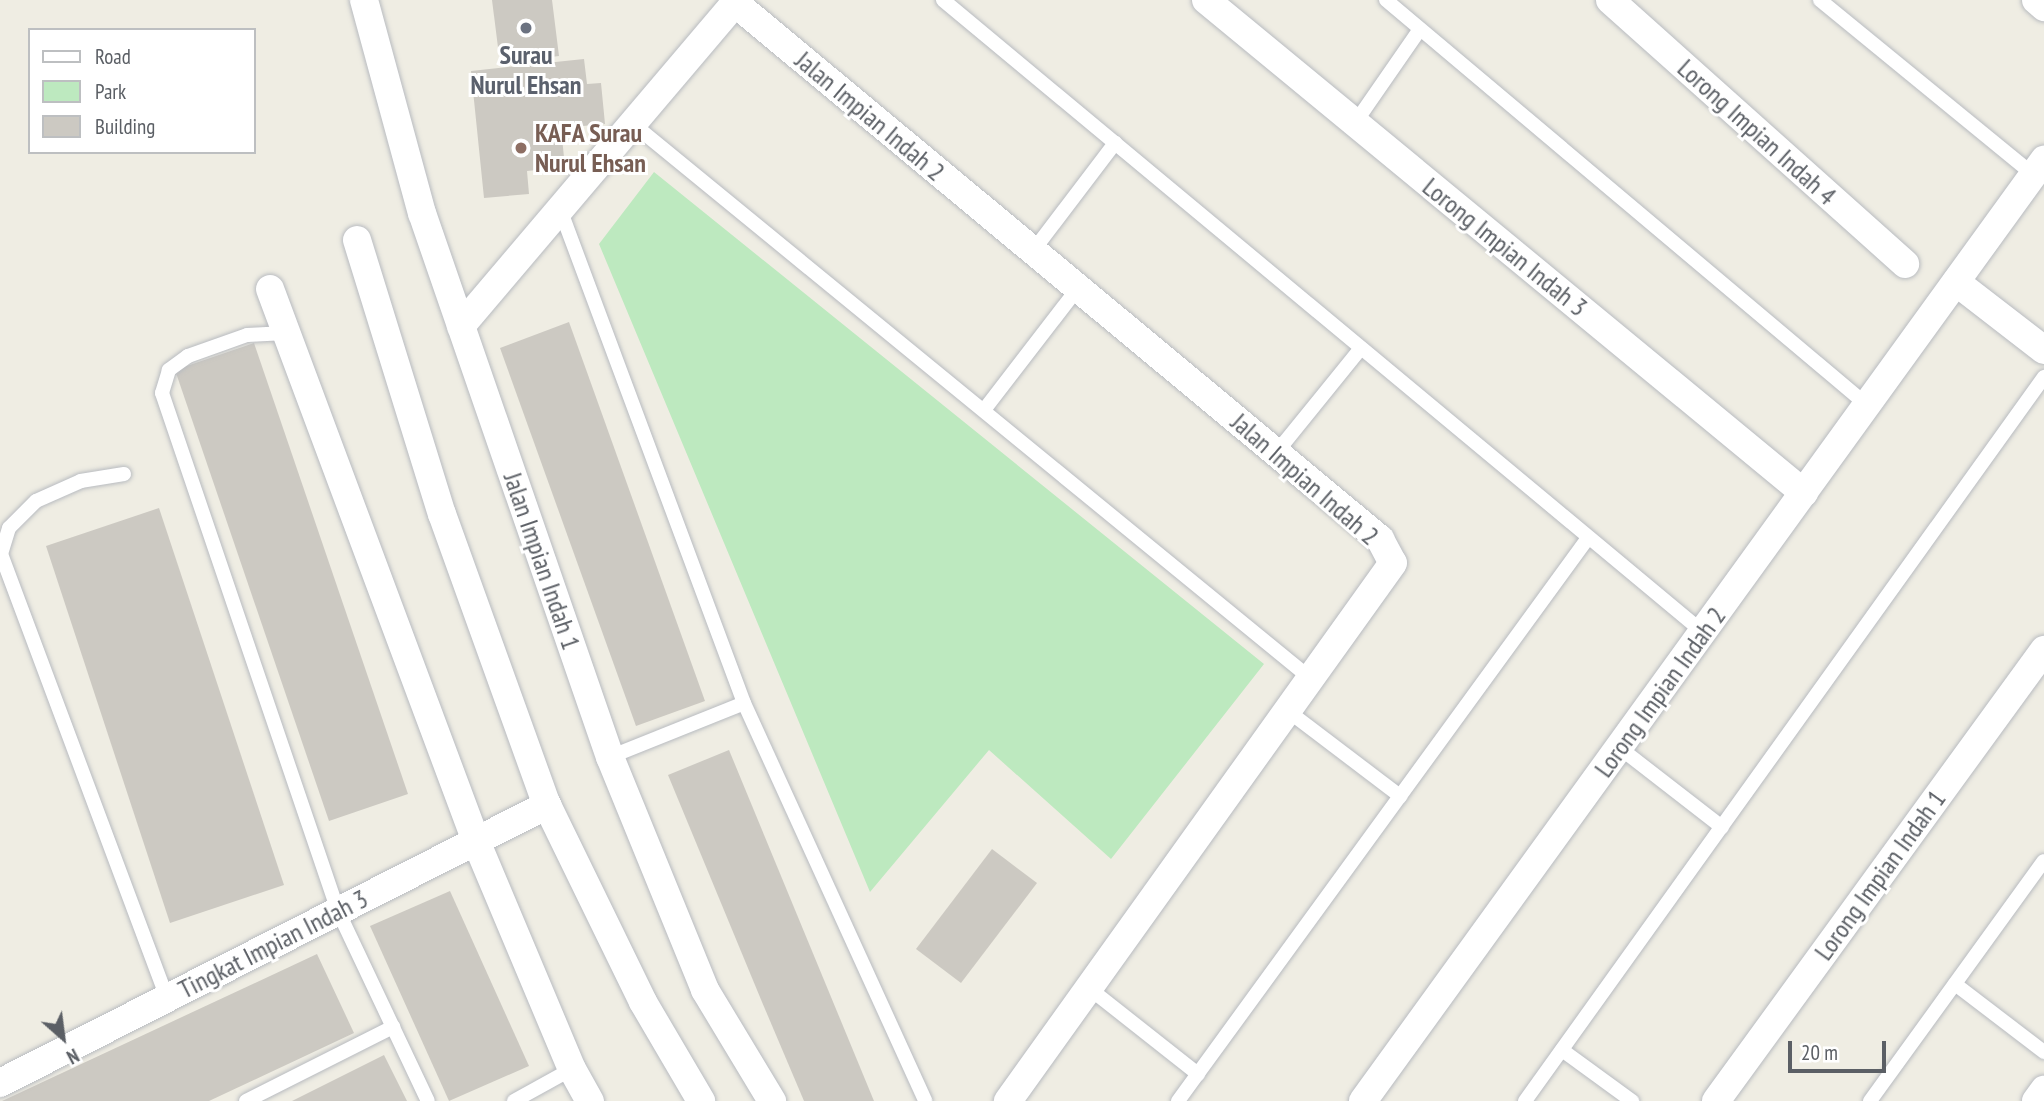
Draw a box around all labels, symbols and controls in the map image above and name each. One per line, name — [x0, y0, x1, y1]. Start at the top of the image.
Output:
marker: Surau Nurul Ehsan — [518, 20, 534, 36]
legend — [28, 28, 256, 154]
place label: Surau Nurul Ehsan — [471, 39, 581, 100]
text: Road — [95, 43, 131, 70]
street label: Jalan Impian Indah 2 — [789, 45, 951, 187]
street label: Lorong Impian Indah 4 — [1671, 53, 1843, 211]
text: Park — [95, 78, 126, 105]
text: Building — [95, 113, 155, 140]
place label: KAFA Surau Nurul Ehsan — [535, 117, 646, 178]
marker: KAFA Surau Nurul Ehsan — [513, 140, 529, 156]
street label: Lorong Impian Indah 3 — [1417, 171, 1593, 323]
street label: Jalan Impian Indah 2 — [1225, 407, 1385, 551]
street label: Jalan Impian Indah 1 — [497, 468, 587, 654]
street label: Lorong Impian Indah 2 — [1588, 601, 1732, 783]
street label: Lorong Impian Indah 1 — [1808, 784, 1952, 966]
street label: Tingkat Impian Indah 3 — [173, 883, 373, 1005]
north arrow — [28, 1003, 98, 1073]
scale bar — [1792, 1028, 1890, 1072]
text: 20 m — [1801, 1039, 1838, 1066]
text: N — [63, 1044, 83, 1070]

